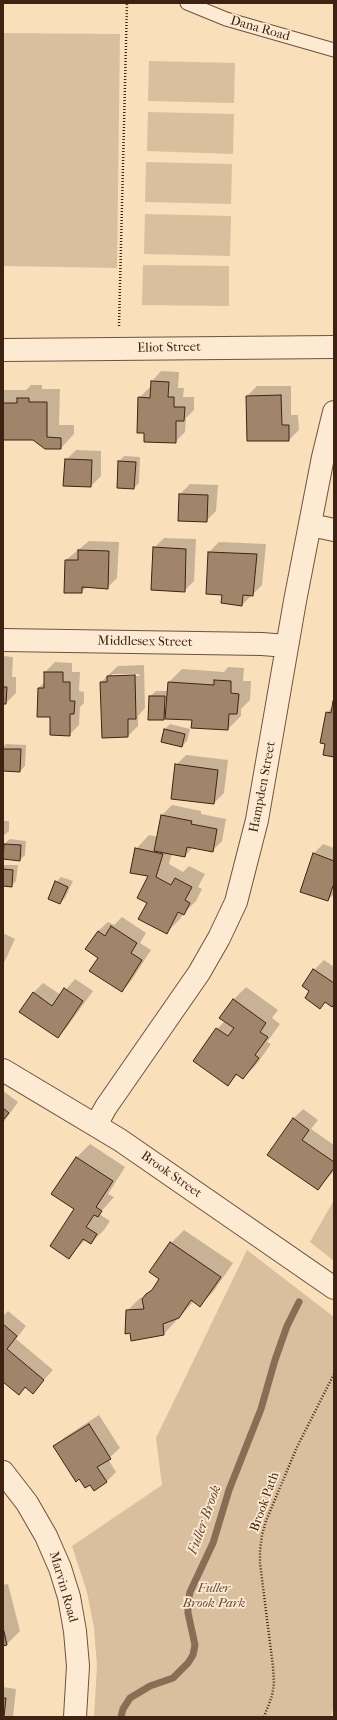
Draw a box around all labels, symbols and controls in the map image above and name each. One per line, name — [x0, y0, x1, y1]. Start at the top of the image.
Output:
street label: Dana Road — [228, 13, 292, 45]
street label: Eliot Street — [137, 340, 201, 356]
street label: Middlesex Street — [98, 633, 192, 651]
street label: Hampden Street — [247, 740, 279, 834]
street label: Brook Street — [138, 1148, 204, 1202]
street label: Brook Path — [247, 1470, 283, 1534]
water label: Fuller Brook — [185, 1483, 225, 1557]
street label: Marvin Road — [45, 1550, 81, 1624]
park label: Fuller Brook Park — [183, 1581, 245, 1612]

